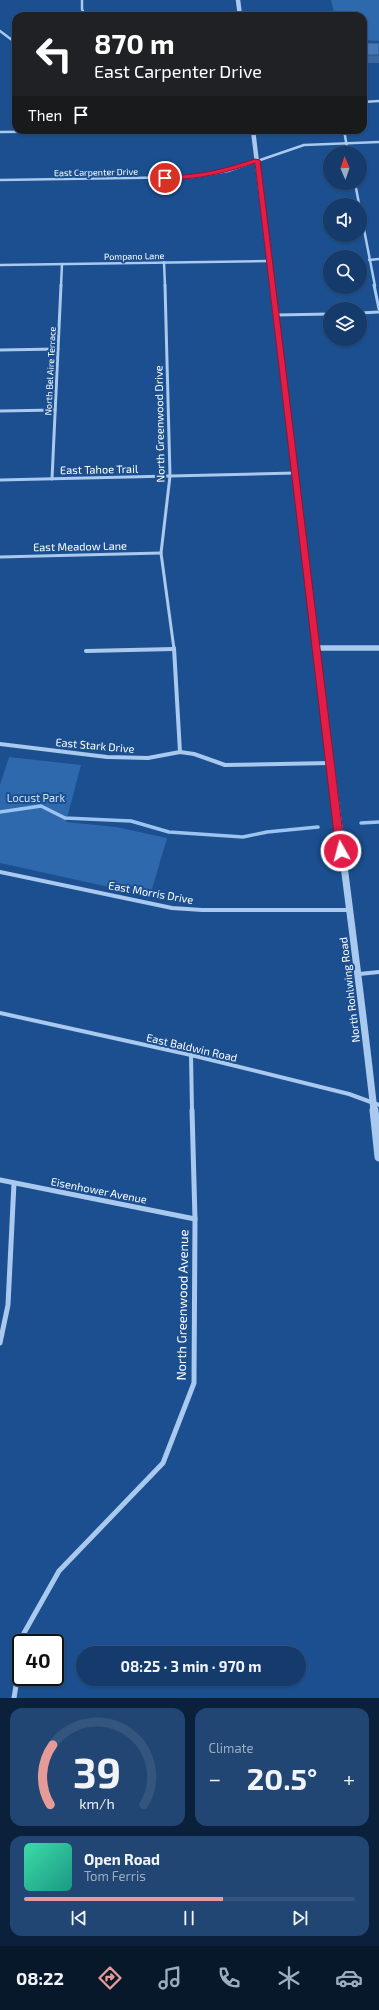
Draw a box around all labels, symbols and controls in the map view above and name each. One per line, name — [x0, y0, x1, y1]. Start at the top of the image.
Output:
text: 870 m — [94, 26, 175, 60]
icon: left — [28, 28, 80, 80]
text: East Carpenter Drive — [94, 60, 262, 82]
icon: arrive — [70, 104, 92, 126]
text: Then — [28, 106, 62, 124]
north arrow — [323, 146, 367, 190]
map controls — [323, 146, 367, 346]
pin — [148, 161, 182, 195]
street label: East Carpenter Drive — [54, 166, 138, 178]
icon: arrive — [154, 167, 176, 189]
button: sound — [323, 198, 367, 242]
street label: Pompano Lane — [104, 250, 164, 262]
button: search — [323, 250, 367, 294]
button: layers — [323, 302, 367, 346]
street label: North Bel Aire Terrace — [42, 326, 58, 416]
street label: North Greenwood Drive — [151, 365, 167, 483]
street label: East Tahoe Trail — [60, 462, 139, 476]
street label: East Meadow Lane — [33, 539, 127, 553]
street label: East Stark Drive — [55, 735, 135, 755]
park label: Locust Park — [7, 791, 66, 804]
position arrow — [320, 830, 362, 872]
street label: East Morris Drive — [108, 878, 195, 906]
street label: North Rohlwing Road — [336, 937, 362, 1043]
street label: East Baldwin Road — [145, 1030, 239, 1064]
street label: Eisenhower Avenue — [50, 1174, 148, 1206]
street label: North Greenwood Avenue — [173, 1229, 191, 1381]
speed limit sign: 40 — [12, 1634, 64, 1686]
text: 08:25 · 3 min · 970 m — [121, 1657, 261, 1675]
text: Climate — [209, 1740, 253, 1756]
text: 39 — [73, 1746, 121, 1796]
text: 20.5° — [247, 1760, 317, 1796]
text: − — [209, 1765, 221, 1791]
text: + — [343, 1765, 355, 1791]
text: km/h — [80, 1795, 115, 1812]
text: Open Road — [84, 1850, 160, 1868]
text: Tom Ferris — [84, 1868, 146, 1884]
icon: previous — [68, 1907, 90, 1929]
icon: pause — [178, 1907, 200, 1929]
icon: next — [289, 1907, 311, 1929]
icon: directions — [96, 1964, 124, 1992]
icon: music — [156, 1964, 184, 1992]
icon: phone — [215, 1964, 243, 1992]
icon: climate — [275, 1964, 303, 1992]
icon: car — [335, 1964, 363, 1992]
text: 08:22 — [16, 1967, 64, 1989]

